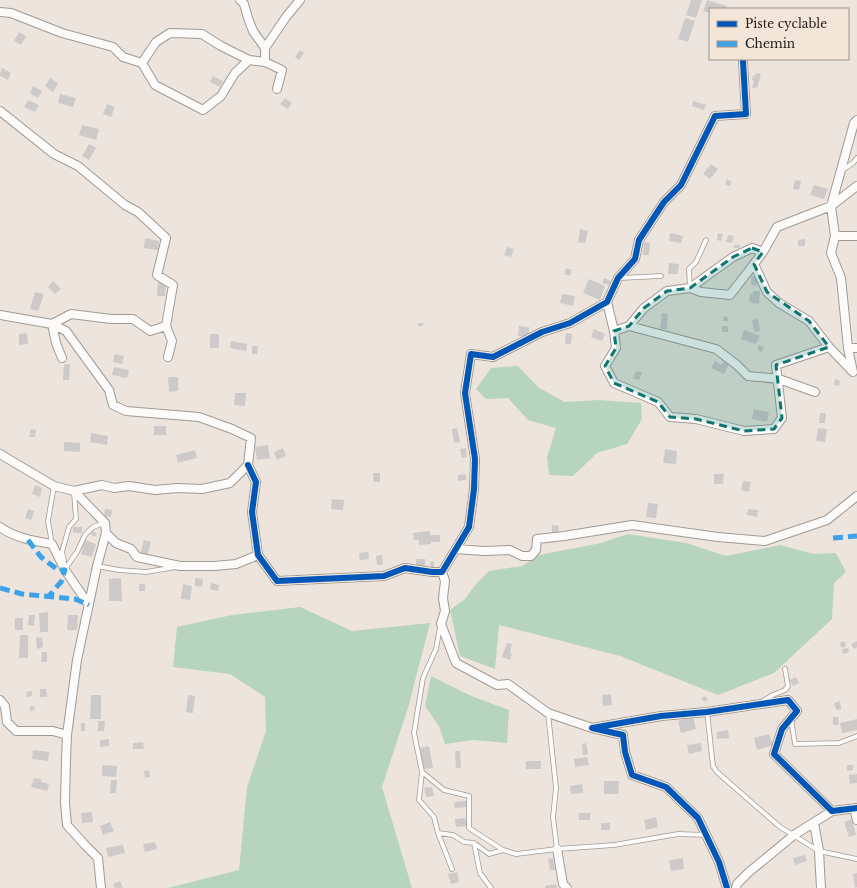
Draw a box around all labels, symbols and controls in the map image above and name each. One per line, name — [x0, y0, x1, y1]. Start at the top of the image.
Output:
legend — [709, 8, 849, 60]
text: Piste cyclable — [745, 16, 827, 31]
text: Chemin — [745, 36, 795, 51]

